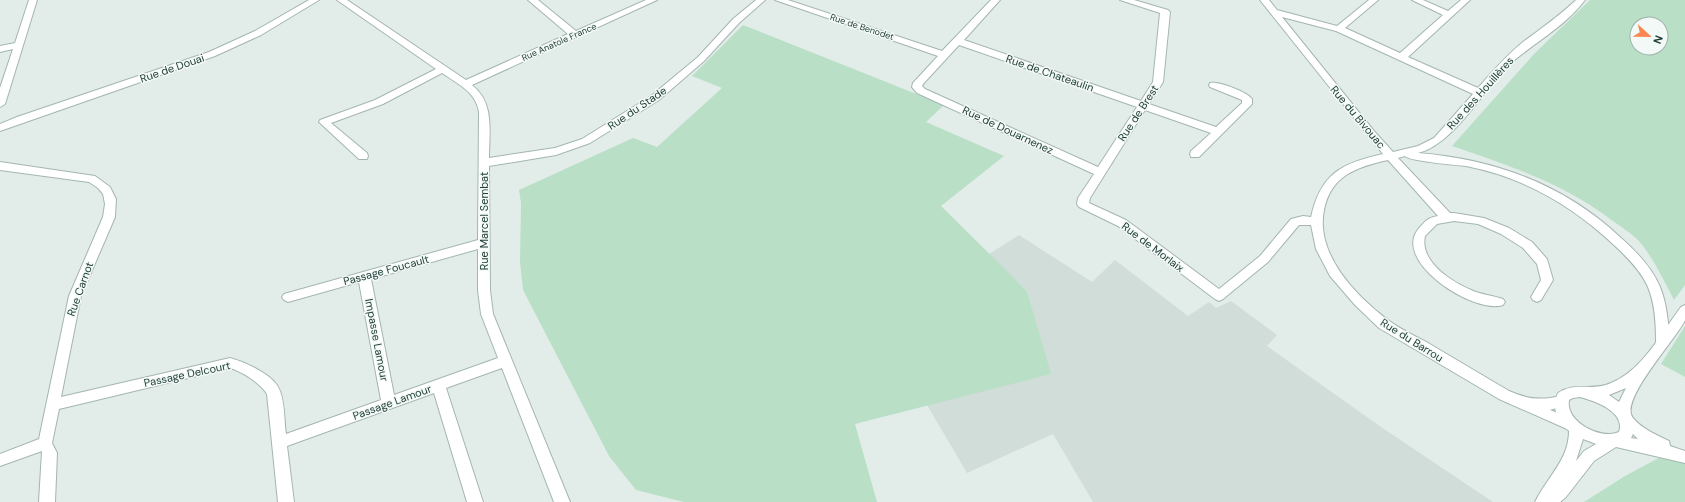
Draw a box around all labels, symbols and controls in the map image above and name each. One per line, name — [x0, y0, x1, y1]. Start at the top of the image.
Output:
street label: Rue de Benodet — [829, 11, 896, 43]
north arrow — [1629, 16, 1669, 56]
street label: Rue Anatole France — [520, 20, 598, 64]
text: N — [1650, 33, 1666, 46]
street label: Rue de Douai — [138, 50, 206, 86]
street label: Rue de Chateaulin — [1004, 51, 1096, 95]
street label: Rue des Houillères — [1444, 54, 1516, 132]
street label: Rue de Brest — [1115, 82, 1161, 144]
street label: Rue du Stade — [605, 83, 669, 133]
street label: Rue du Bivouac — [1328, 83, 1388, 151]
street label: Rue de Douarnenez — [960, 103, 1056, 157]
street label: Rue Marcel Sembat — [477, 172, 491, 270]
street label: Rue de Morlaix — [1119, 219, 1187, 275]
street label: Passage Foucault — [342, 252, 430, 288]
street label: Rue Carnot — [64, 260, 96, 318]
street label: Impasse Lamour — [362, 297, 392, 383]
street label: Rue du Barrou — [1378, 315, 1446, 365]
street label: Passage Delcourt — [143, 358, 231, 390]
street label: Passage Lamour — [351, 381, 433, 423]

